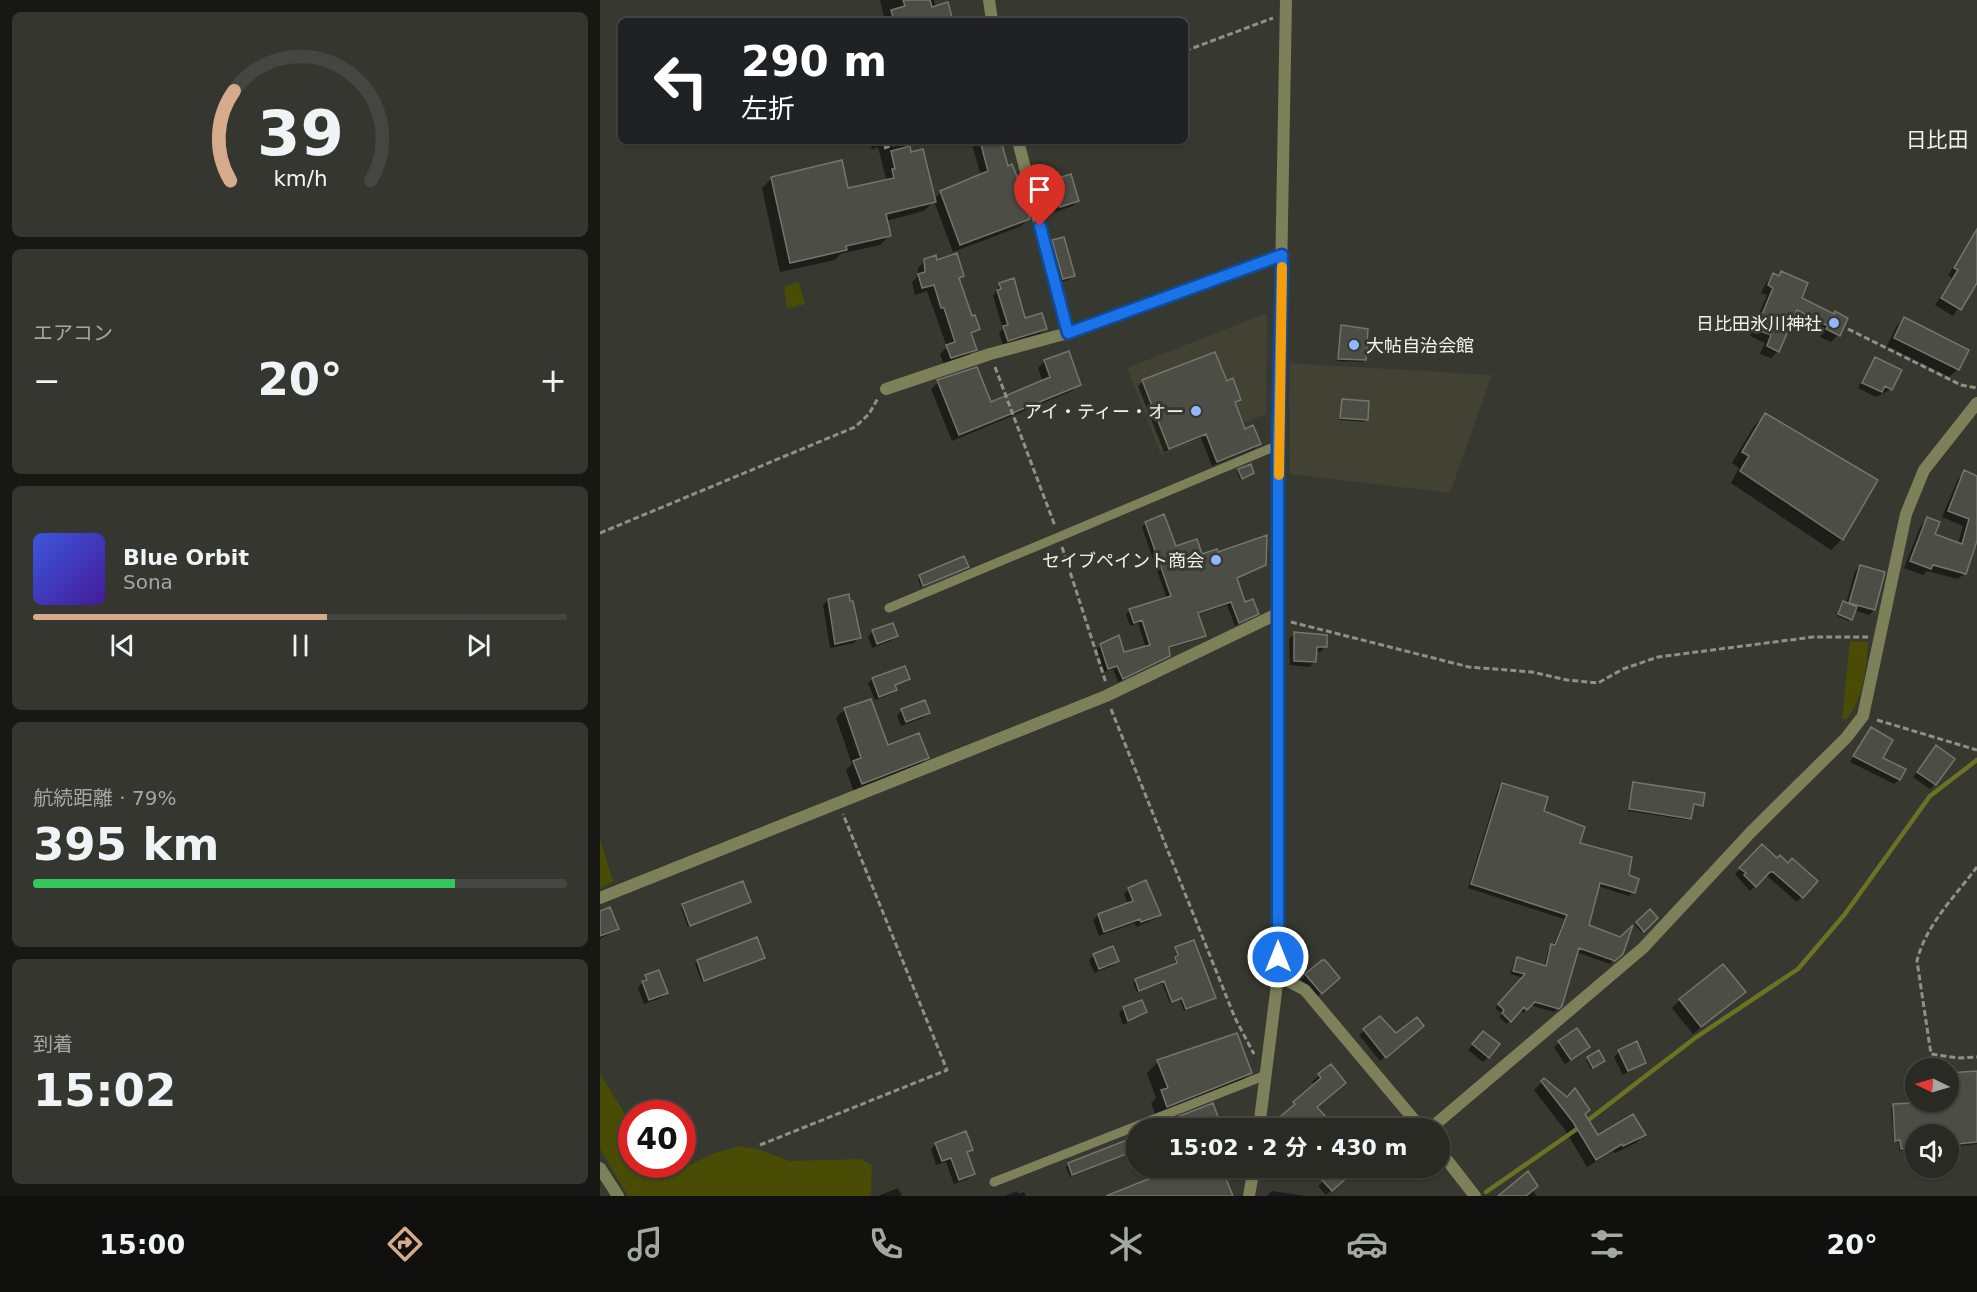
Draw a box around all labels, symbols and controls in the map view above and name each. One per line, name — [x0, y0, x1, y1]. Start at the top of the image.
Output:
text: 290 m — [741, 37, 887, 86]
icon: left — [642, 42, 720, 120]
text: 左折 — [741, 93, 795, 124]
text: 39 — [257, 98, 343, 171]
district label: 日比田 — [1906, 128, 1969, 152]
pin — [1014, 164, 1065, 226]
text: km/h — [273, 167, 327, 192]
icon: arrive — [1023, 173, 1056, 206]
place label: 日比田氷川神社 — [1696, 313, 1822, 334]
marker: 日比田氷川神社 — [1827, 316, 1841, 330]
text: エアコン — [33, 321, 113, 345]
place label: 大帖自治会館 — [1366, 335, 1474, 356]
marker: 大帖自治会館 — [1347, 338, 1361, 352]
text: 20° — [257, 353, 343, 406]
text: − — [33, 361, 61, 400]
text: + — [539, 361, 567, 400]
place label: アイ・ティー・オー — [1024, 401, 1184, 422]
marker: アイ・ティー・オー — [1189, 404, 1203, 418]
text: Blue Orbit — [123, 545, 249, 570]
place label: セイブペイント商会 — [1042, 550, 1204, 571]
marker: セイブペイント商会 — [1209, 553, 1223, 567]
text: Sona — [123, 570, 173, 594]
icon: previous — [106, 629, 139, 662]
icon: pause — [284, 629, 317, 662]
icon: next — [462, 629, 495, 662]
text: 航続距離 · 79% — [33, 786, 177, 810]
text: 395 km — [33, 818, 219, 871]
position arrow — [1246, 925, 1310, 989]
text: 到着 — [33, 1032, 73, 1056]
north arrow — [1905, 1058, 1959, 1112]
map controls — [1905, 1058, 1959, 1178]
text: 15:02 — [33, 1064, 176, 1117]
speed limit sign: 40 — [618, 1100, 696, 1178]
button: sound — [1905, 1124, 1959, 1178]
text: 15:02 · 2 分 · 430 m — [1169, 1135, 1407, 1160]
icon: directions — [384, 1223, 426, 1265]
icon: music — [624, 1223, 666, 1265]
icon: phone — [865, 1223, 907, 1265]
icon: climate — [1105, 1223, 1147, 1265]
icon: car — [1346, 1223, 1388, 1265]
icon: filters — [1586, 1223, 1628, 1265]
text: 15:00 — [99, 1229, 185, 1260]
text: 20° — [1827, 1229, 1878, 1260]

